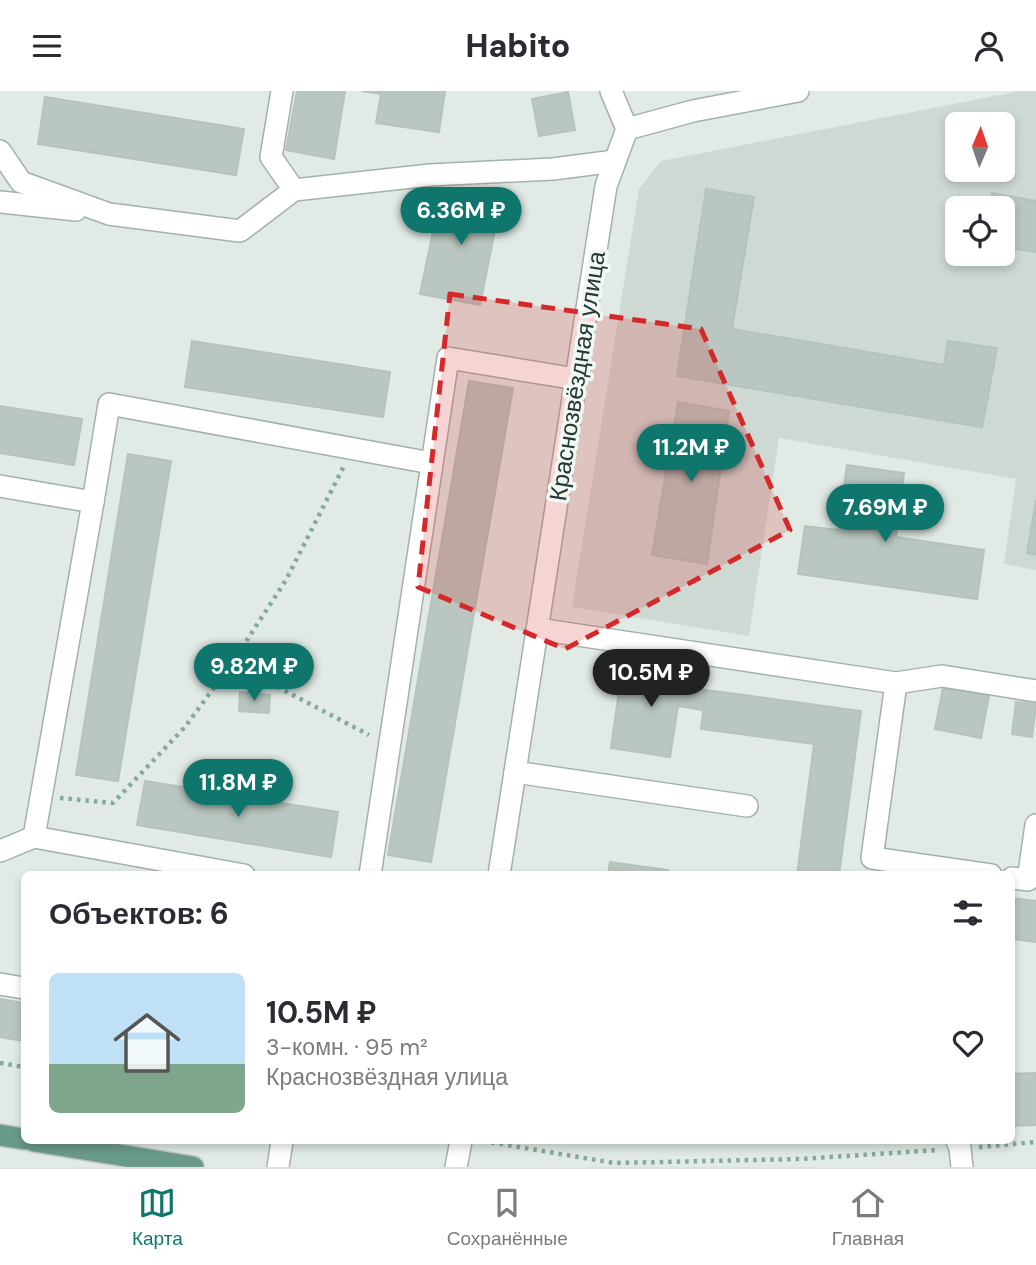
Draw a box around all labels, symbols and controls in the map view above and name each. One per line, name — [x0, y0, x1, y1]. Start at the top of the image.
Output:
text: Habito — [466, 25, 570, 67]
icon: menu — [28, 27, 66, 65]
icon: person — [970, 27, 1008, 65]
north arrow — [945, 112, 1015, 182]
map controls — [945, 112, 1015, 266]
pin: 6.36M ₽ — [396, 187, 526, 247]
text: 6.36M ₽ — [417, 195, 505, 225]
button: locate — [945, 196, 1015, 266]
street label: Краснозвёздная улица — [542, 248, 612, 503]
pin: 11.2M ₽ — [626, 425, 756, 484]
text: 11.2M ₽ — [653, 432, 729, 462]
pin: 7.69M ₽ — [820, 484, 950, 544]
text: 7.69M ₽ — [842, 492, 928, 522]
pin: 9.82M ₽ — [189, 643, 319, 703]
pin: 10.5M ₽ — [586, 649, 716, 709]
text: 9.82M ₽ — [210, 651, 298, 681]
text: 10.5M ₽ — [609, 657, 693, 687]
pin: 11.8M ₽ — [173, 759, 303, 819]
text: 11.8M ₽ — [199, 767, 277, 797]
text: Объектов: 6 — [49, 894, 229, 933]
icon: filters — [949, 894, 987, 932]
text: 10.5M ₽ — [266, 993, 376, 1032]
icon: home — [105, 1001, 189, 1085]
icon: heart — [949, 1024, 987, 1062]
text: 3-комн. · 95 m² — [266, 1032, 428, 1062]
text: Краснозвёздная улица — [266, 1062, 508, 1092]
tab: Карта — [132, 1184, 183, 1251]
tab: Сохранённые — [447, 1184, 568, 1251]
tab: Главная — [832, 1184, 904, 1251]

